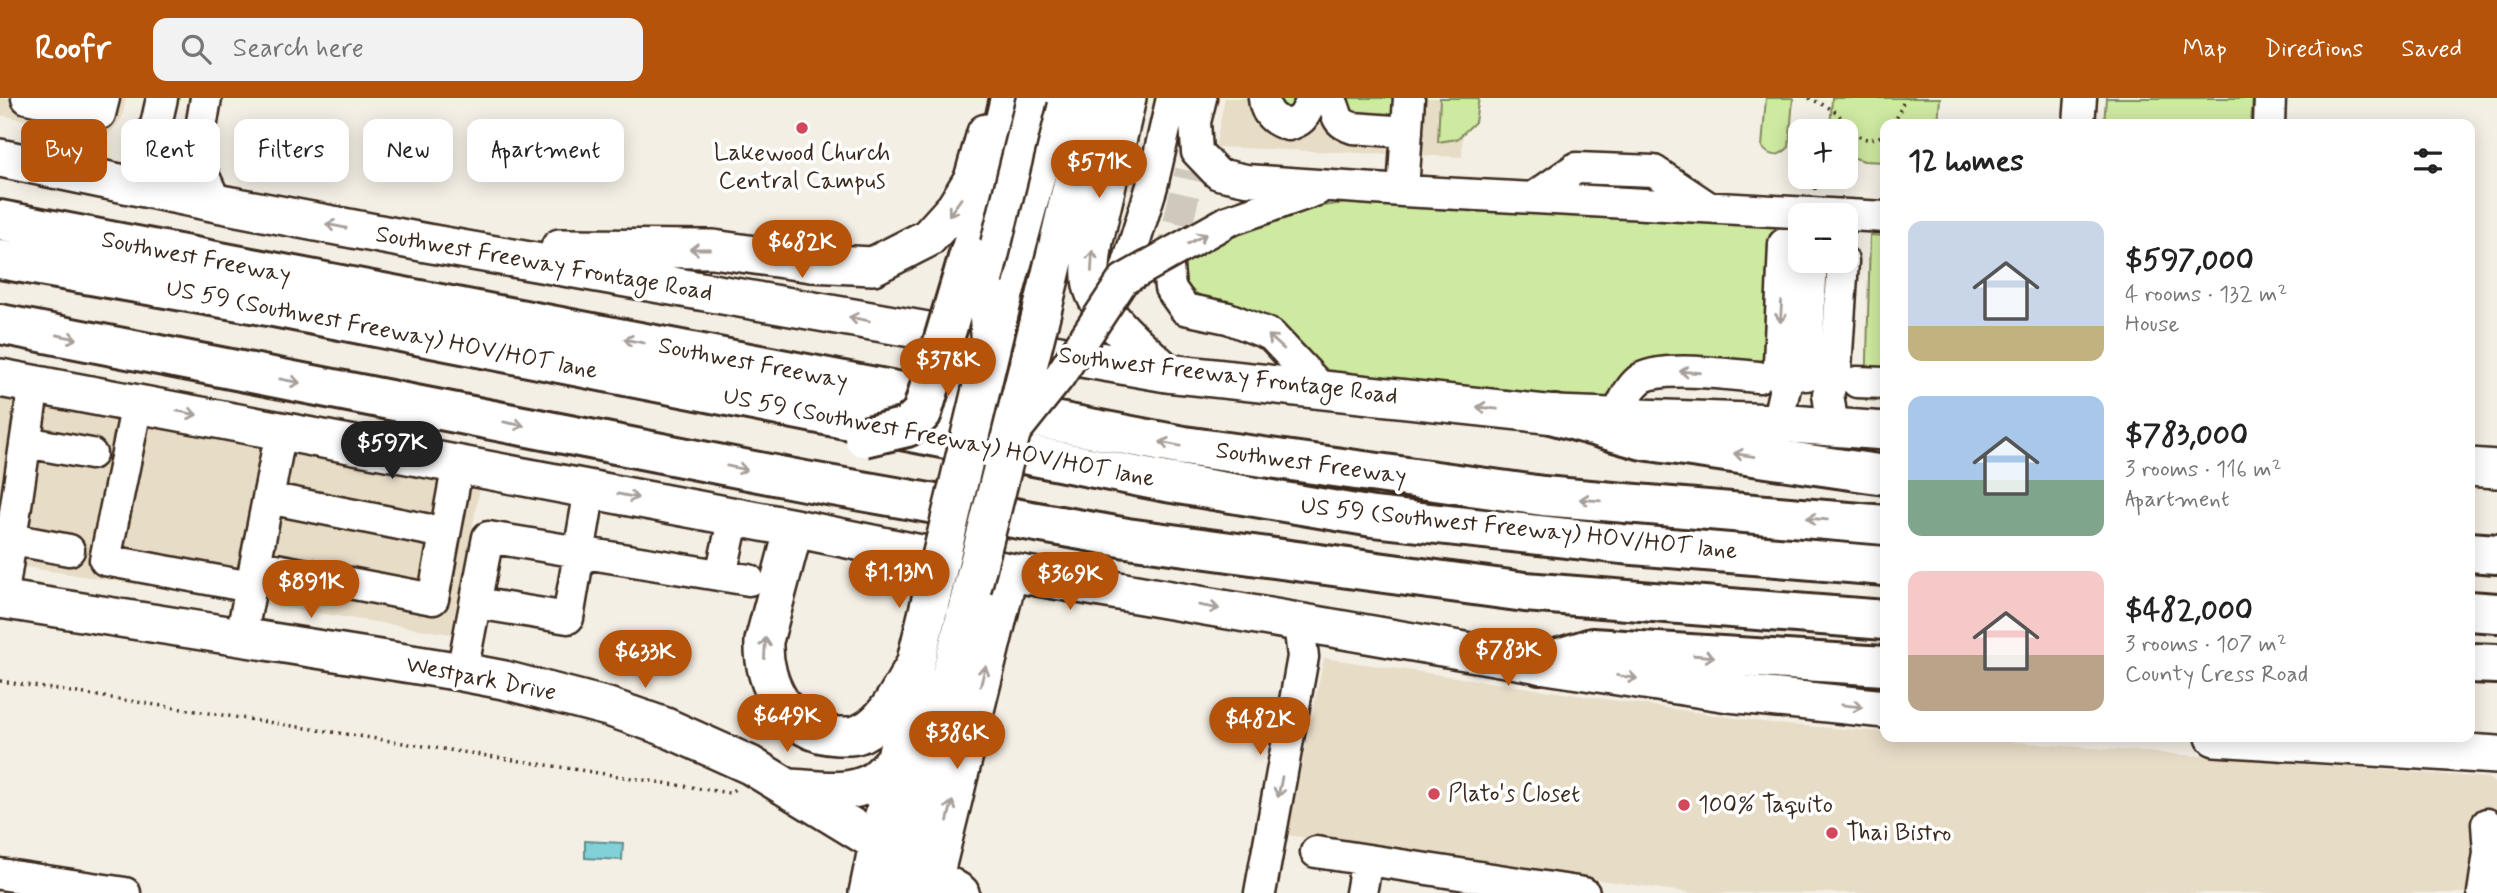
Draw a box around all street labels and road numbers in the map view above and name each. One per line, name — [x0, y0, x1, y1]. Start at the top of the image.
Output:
street label: Southwest Freeway Frontage Road — [373, 219, 715, 311]
street label: Southwest Freeway — [99, 224, 293, 292]
street label: US 59 (Southwest Freeway) HOV/HOT lane — [164, 273, 600, 387]
street label: Southwest Freeway — [656, 330, 850, 398]
street label: Southwest Freeway Frontage Road — [1056, 340, 1399, 414]
street label: US 59 (Southwest Freeway) HOV/HOT lane — [721, 381, 1157, 495]
street label: Southwest Freeway — [1214, 435, 1408, 493]
street label: US 59 (Southwest Freeway) HOV/HOT lane — [1299, 491, 1739, 567]
street label: Westpark Drive — [403, 649, 559, 709]

